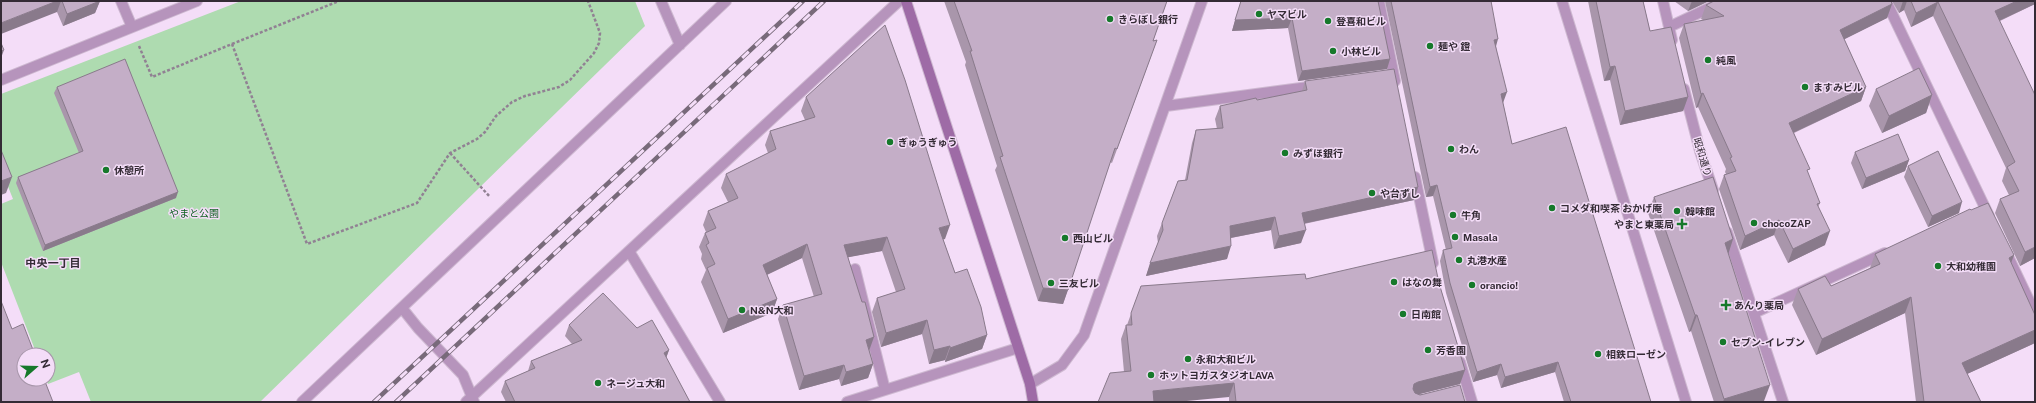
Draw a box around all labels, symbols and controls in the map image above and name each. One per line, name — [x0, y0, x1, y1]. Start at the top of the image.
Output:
place label: ヤマビル — [1267, 8, 1307, 20]
marker: ヤマビル — [1254, 9, 1264, 19]
place label: きらぼし銀行 — [1118, 13, 1178, 25]
marker: きらぼし銀行 — [1105, 14, 1115, 24]
place label: 登喜和ビル — [1336, 15, 1386, 27]
marker: 登喜和ビル — [1323, 16, 1333, 26]
place label: 麺や 鐙 — [1438, 40, 1470, 52]
marker: 麺や 鐙 — [1425, 41, 1435, 51]
place label: 小林ビル — [1341, 45, 1381, 57]
marker: 小林ビル — [1328, 46, 1338, 56]
place label: 純風 — [1716, 54, 1736, 66]
marker: 純風 — [1703, 55, 1713, 65]
place label: ますみビル — [1813, 81, 1863, 93]
marker: ますみビル — [1800, 82, 1810, 92]
place label: ぎゅうぎゅう — [898, 136, 957, 148]
street label: 昭和通り — [1691, 136, 1715, 178]
marker: ぎゅうぎゅう — [885, 137, 895, 147]
place label: わん — [1459, 143, 1479, 155]
marker: わん — [1446, 144, 1456, 154]
place label: みずほ銀行 — [1293, 147, 1343, 159]
marker: みずほ銀行 — [1280, 148, 1290, 158]
place label: 休憩所 — [114, 164, 144, 176]
marker: 休憩所 — [101, 165, 111, 175]
place label: や台ずし — [1380, 187, 1420, 199]
marker: や台ずし — [1367, 188, 1377, 198]
place label: コメダ和喫茶 おかげ庵 — [1560, 202, 1662, 214]
marker: コメダ和喫茶 おかげ庵 — [1547, 203, 1557, 213]
place label: 韓味館 — [1685, 205, 1715, 217]
marker: 韓味館 — [1672, 206, 1682, 216]
park label: やまと公園 — [169, 207, 219, 219]
place label: 牛角 — [1461, 209, 1481, 221]
marker: 牛角 — [1448, 210, 1458, 220]
place label: chocoZAP — [1762, 217, 1811, 229]
place label: やまと東薬局 — [1614, 218, 1674, 230]
marker: chocoZAP — [1749, 218, 1759, 228]
marker: やまと東薬局 — [1677, 219, 1687, 229]
place label: Masala — [1463, 231, 1498, 243]
place label: 西山ビル — [1073, 232, 1113, 244]
marker: Masala — [1450, 232, 1460, 242]
marker: 西山ビル — [1060, 233, 1070, 243]
place label: 丸港水産 — [1467, 254, 1507, 266]
marker: 丸港水産 — [1454, 255, 1464, 265]
district label: 中央一丁目 — [26, 257, 81, 269]
place label: 大和幼稚園 — [1946, 260, 1996, 272]
marker: 大和幼稚園 — [1933, 261, 1943, 271]
place label: はなの舞 — [1402, 276, 1442, 288]
place label: 三友ビル — [1059, 277, 1099, 289]
marker: はなの舞 — [1389, 277, 1399, 287]
marker: 三友ビル — [1046, 278, 1056, 288]
place label: orancio! — [1480, 279, 1518, 291]
marker: orancio! — [1467, 280, 1477, 290]
place label: あんり薬局 — [1734, 299, 1784, 311]
marker: あんり薬局 — [1721, 300, 1731, 310]
place label: N&N大和 — [750, 304, 793, 316]
marker: N&N大和 — [737, 305, 747, 315]
place label: 日南館 — [1411, 308, 1441, 320]
marker: 日南館 — [1398, 309, 1408, 319]
place label: セブン-イレブン — [1731, 336, 1805, 348]
marker: セブン-イレブン — [1718, 337, 1728, 347]
place label: 芳香園 — [1436, 344, 1466, 356]
marker: 芳香園 — [1423, 345, 1433, 355]
north arrow — [16, 347, 56, 387]
place label: 相鉄ローゼン — [1606, 348, 1666, 360]
marker: 相鉄ローゼン — [1593, 349, 1603, 359]
place label: 永和大和ビル — [1196, 353, 1256, 365]
marker: 永和大和ビル — [1183, 354, 1193, 364]
text: N — [38, 357, 53, 370]
place label: ホットヨガスタジオLAVA — [1159, 369, 1274, 381]
marker: ホットヨガスタジオLAVA — [1146, 370, 1156, 380]
place label: ネージュ大和 — [606, 377, 665, 389]
marker: ネージュ大和 — [593, 378, 603, 388]

